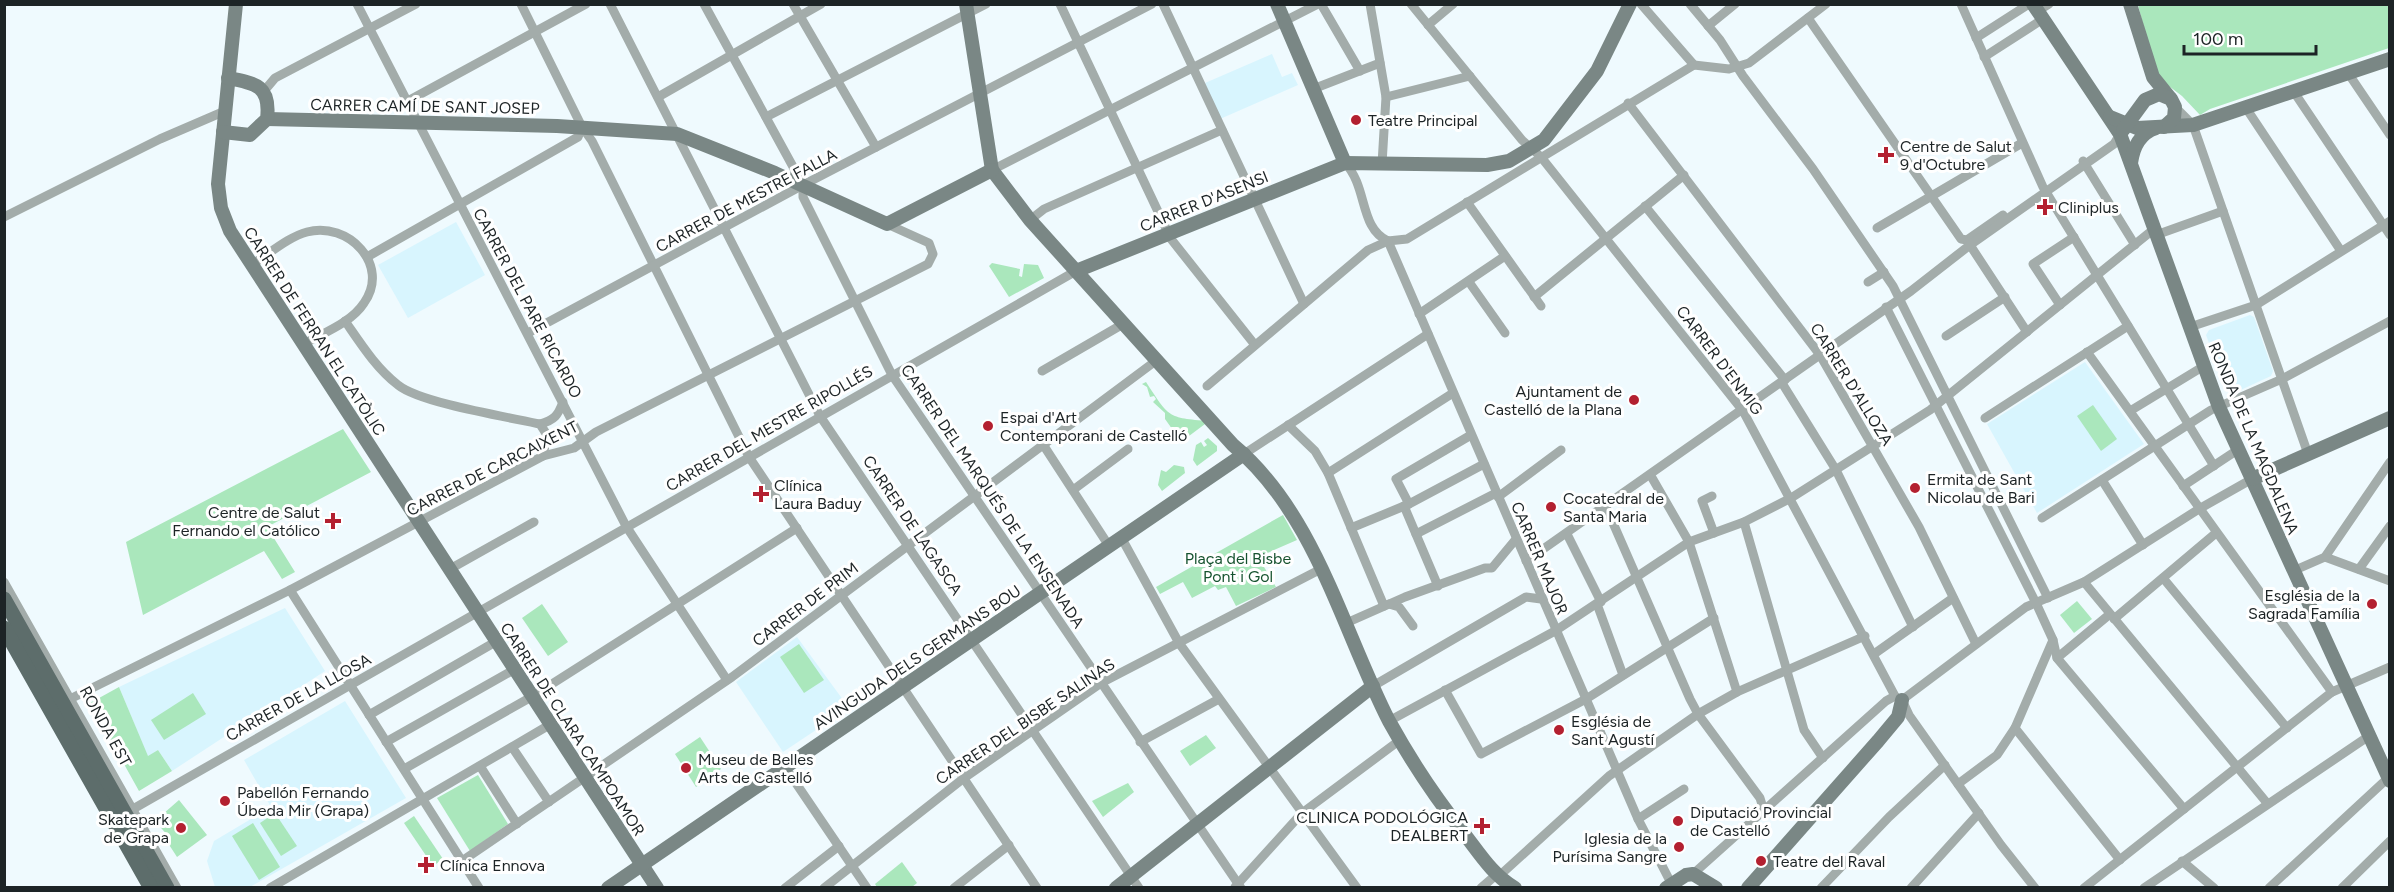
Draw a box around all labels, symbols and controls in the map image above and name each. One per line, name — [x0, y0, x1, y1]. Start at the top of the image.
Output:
scale bar — [2184, 18, 2316, 56]
text: 100 m — [2193, 28, 2243, 50]
street label: CARRER CAMÍ DE SANT JOSEP — [310, 95, 540, 118]
place label: Teatre Principal — [1368, 111, 1478, 130]
marker: Teatre Principal — [1349, 113, 1363, 127]
place label: Centre de Salut 9 d'Octubre — [1900, 137, 2012, 174]
street label: CARRER DE MESTRE FALLA — [652, 144, 840, 256]
marker: Centre de Salut 9 d'Octubre — [1877, 146, 1895, 164]
street label: CARRER D'ASENSI — [1137, 167, 1271, 236]
marker: Cliniplus — [2036, 198, 2054, 216]
place label: Cliniplus — [2058, 198, 2119, 217]
street label: CARRER DEL PARE RICARDO — [469, 205, 586, 401]
street label: CARRER DE FERRAN EL CATÒLIC — [240, 223, 389, 439]
street label: CARRER D'ENMIG — [1672, 302, 1767, 419]
street label: CARRER D'ALLOZA — [1806, 320, 1897, 449]
street label: RONDA DE LA MAGDALENA — [2204, 339, 2303, 537]
street label: CARRER DEL MESTRE RIPOLLÉS — [662, 361, 876, 496]
street label: CARRER DEL MARQUÉS DE LA ENSENADA — [897, 361, 1088, 632]
place label: Ajuntament de Castelló de la Plana — [1484, 382, 1622, 419]
marker: Ajuntament de Castelló de la Plana — [1627, 393, 1641, 407]
place label: Espai d'Art Contemporani de Castelló — [1000, 408, 1187, 445]
street label: CARRER DE CARCAIXENT — [403, 417, 581, 520]
marker: Espai d'Art Contemporani de Castelló — [981, 419, 995, 433]
street label: CARRER DE LAGASCA — [859, 452, 966, 599]
place label: Ermita de Sant Nicolau de Bari — [1927, 470, 2035, 507]
place label: Clínica Laura Baduy — [774, 476, 862, 513]
marker: Ermita de Sant Nicolau de Bari — [1908, 481, 1922, 495]
marker: Clínica Laura Baduy — [752, 485, 770, 503]
place label: Cocatedral de Santa Maria — [1563, 489, 1664, 526]
street label: CARRER MAJOR — [1507, 499, 1572, 618]
marker: Cocatedral de Santa Maria — [1544, 500, 1558, 514]
place label: Centre de Salut Fernando el Católico — [172, 503, 320, 540]
marker: Centre de Salut Fernando el Católico — [324, 512, 342, 530]
park label: Plaça del Bisbe Pont i Gol — [1185, 549, 1291, 586]
street label: CARRER DE PRIM — [749, 558, 862, 650]
street label: AVINGUDA DELS GERMANS BOU — [810, 581, 1024, 734]
place label: Església de la Sagrada Família — [2248, 586, 2360, 623]
marker: Església de la Sagrada Família — [2365, 597, 2379, 611]
street label: CARRER DE CLARA CAMPOAMOR — [496, 619, 649, 839]
street label: CARRER DE LA LLOSA — [222, 650, 374, 745]
street label: CARRER DEL BISBE SALINAS — [932, 654, 1119, 789]
street label: RONDA EST — [76, 683, 135, 770]
place label: Església de Sant Agustí — [1571, 712, 1655, 749]
marker: Església de Sant Agustí — [1552, 723, 1566, 737]
place label: Museu de Belles Arts de Castelló — [698, 750, 813, 787]
marker: Museu de Belles Arts de Castelló — [679, 761, 693, 775]
place label: Pabellón Fernando Úbeda Mir (Grapa) — [237, 783, 369, 820]
marker: Pabellón Fernando Úbeda Mir (Grapa) — [218, 794, 232, 808]
place label: Diputació Provincial de Castelló — [1690, 803, 1832, 840]
place label: CLINICA PODOLÓGICA DEALBERT — [1296, 808, 1468, 845]
place label: Skatepark de Grapa — [98, 810, 169, 847]
marker: Diputació Provincial de Castelló — [1671, 814, 1685, 828]
marker: CLINICA PODOLÓGICA DEALBERT — [1473, 817, 1491, 835]
marker: Skatepark de Grapa — [174, 821, 188, 835]
place label: Iglesia de la Purísima Sangre — [1552, 829, 1667, 866]
marker: Iglesia de la Purísima Sangre — [1672, 840, 1686, 854]
place label: Teatre del Raval — [1773, 852, 1885, 871]
marker: Teatre del Raval — [1754, 854, 1768, 868]
marker: Clínica Ennova — [417, 856, 435, 874]
place label: Clínica Ennova — [440, 856, 545, 875]

